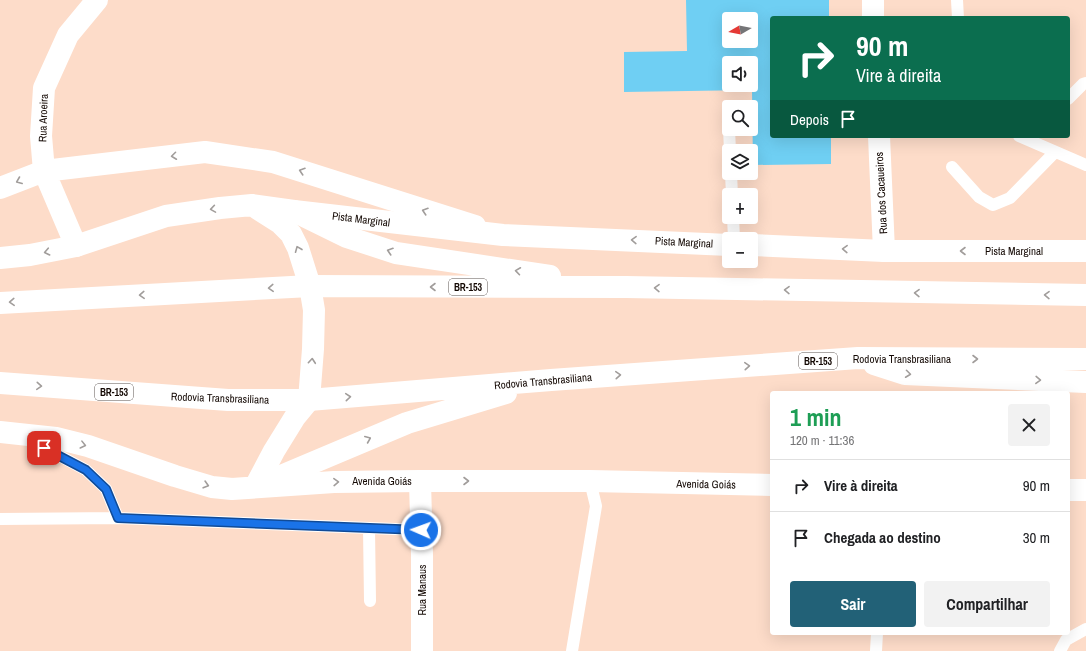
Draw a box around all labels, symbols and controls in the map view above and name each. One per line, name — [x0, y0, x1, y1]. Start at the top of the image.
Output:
north arrow — [722, 12, 758, 48]
map controls — [722, 12, 758, 268]
text: 90 m — [856, 27, 908, 65]
icon: right — [790, 32, 842, 84]
button: sound — [722, 56, 758, 92]
text: Vire à direita — [856, 63, 941, 88]
street label: Rua Aroeira — [35, 94, 51, 142]
button: search — [722, 100, 758, 136]
icon: arrive — [837, 108, 859, 130]
text: Depois — [790, 109, 829, 130]
button: layers — [722, 144, 758, 180]
one-way arrow — [171, 151, 177, 160]
street label: Rua dos Cacaueiros — [872, 151, 890, 234]
one-way arrow — [298, 167, 305, 176]
one-way arrow — [15, 176, 23, 184]
button: + — [722, 188, 758, 224]
one-way arrow — [210, 204, 216, 213]
one-way arrow — [422, 207, 429, 215]
street label: Pista Marginal — [331, 209, 391, 229]
button: − — [722, 232, 758, 268]
street label: Pista Marginal — [655, 233, 713, 251]
one-way arrow — [631, 236, 637, 244]
street label: Pista Marginal — [985, 244, 1043, 258]
one-way arrow — [842, 245, 848, 254]
one-way arrow — [295, 246, 303, 253]
one-way arrow — [44, 247, 50, 255]
one-way arrow — [387, 247, 394, 256]
one-way arrow — [960, 247, 966, 255]
one-way arrow — [515, 267, 521, 276]
road number: BR-153 — [449, 279, 487, 295]
one-way arrow — [430, 283, 436, 291]
one-way arrow — [268, 284, 274, 293]
one-way arrow — [654, 284, 660, 292]
one-way arrow — [784, 286, 790, 295]
one-way arrow — [914, 289, 920, 297]
one-way arrow — [139, 291, 145, 300]
one-way arrow — [1044, 291, 1050, 299]
one-way arrow — [9, 298, 15, 306]
street label: Rodovia Transbrasiliana — [853, 352, 951, 366]
road number: BR-153 — [799, 353, 837, 369]
one-way arrow — [972, 355, 978, 363]
one-way arrow — [307, 358, 316, 365]
one-way arrow — [744, 361, 750, 370]
one-way arrow — [905, 369, 911, 378]
street label: Rodovia Transbrasiliana — [493, 370, 593, 392]
one-way arrow — [614, 370, 621, 379]
one-way arrow — [1035, 375, 1041, 384]
one-way arrow — [36, 382, 42, 391]
road number: BR-153 — [95, 384, 133, 400]
street label: Rodovia Transbrasiliana — [171, 389, 269, 407]
one-way arrow — [345, 393, 351, 402]
text: 1 min — [790, 401, 841, 433]
button: close — [1008, 404, 1050, 446]
pin — [27, 431, 61, 465]
text: 120 m · 11:36 — [790, 432, 854, 449]
one-way arrow — [364, 436, 372, 444]
icon: arrive — [33, 437, 55, 459]
one-way arrow — [79, 440, 86, 448]
street label: Avenida Goiás — [351, 474, 412, 488]
icon: right — [790, 475, 812, 497]
text: Vire à direita — [824, 475, 898, 496]
text: 90 m — [1023, 475, 1050, 496]
street label: Avenida Goiás — [675, 476, 736, 492]
one-way arrow — [463, 477, 469, 485]
one-way arrow — [333, 478, 339, 486]
one-way arrow — [202, 480, 209, 489]
position arrow — [400, 509, 442, 551]
icon: arrive — [790, 527, 812, 549]
text: Chegada ao destino — [824, 527, 941, 548]
text: 30 m — [1023, 527, 1050, 548]
street label: Rua Manaus — [415, 564, 429, 616]
button: Sair — [790, 581, 916, 627]
button: Compartilhar — [924, 581, 1050, 627]

